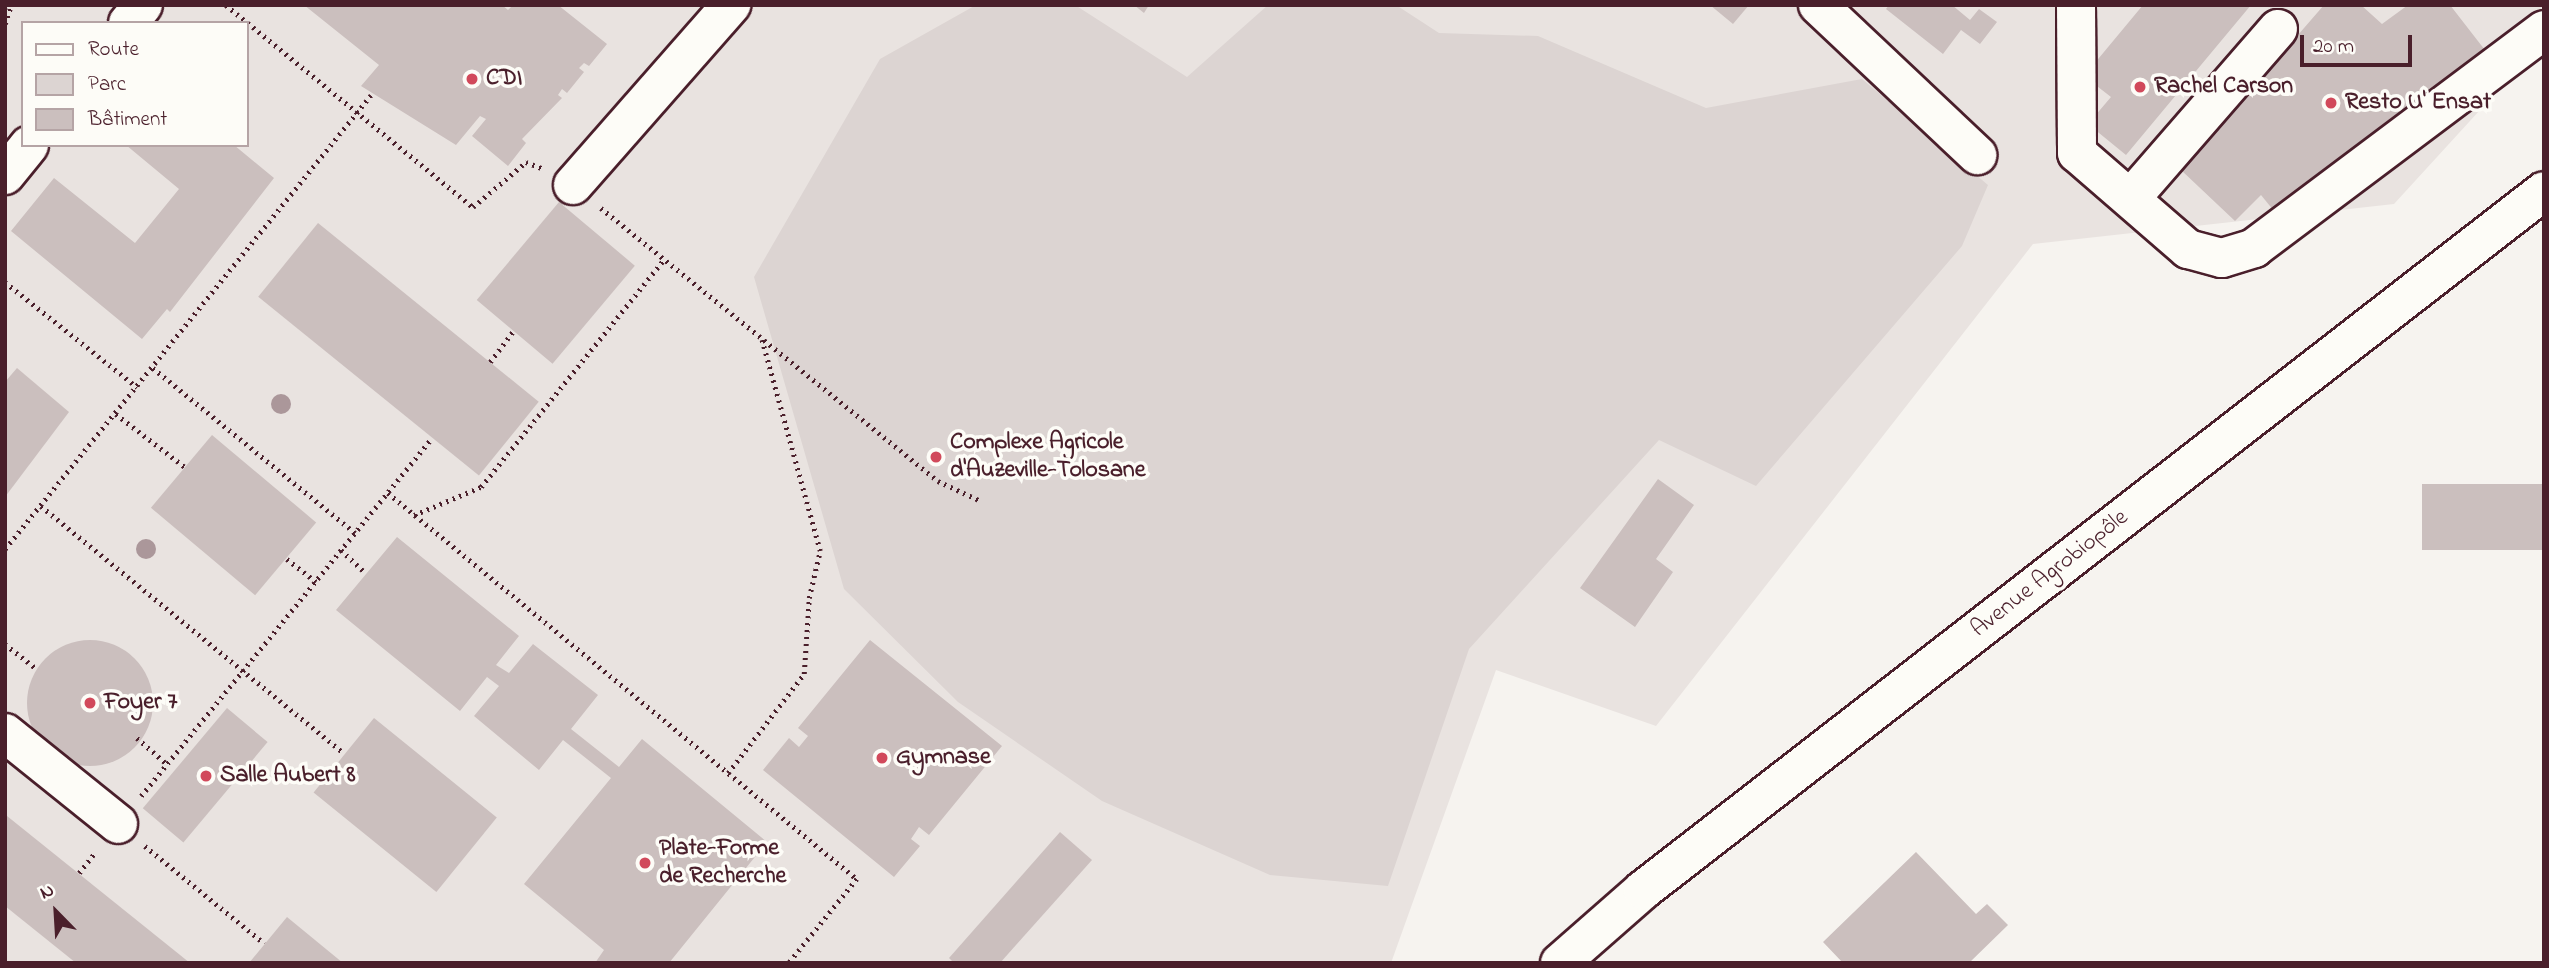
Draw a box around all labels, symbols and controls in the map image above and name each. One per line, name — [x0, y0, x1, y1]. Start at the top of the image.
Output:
legend — [21, 21, 248, 147]
scale bar — [2304, 21, 2416, 65]
text: 20 m — [2313, 32, 2354, 62]
text: Route — [88, 35, 139, 65]
place label: CDI — [486, 65, 522, 93]
text: Parc — [88, 70, 126, 100]
marker: CDI — [464, 71, 480, 87]
place label: Rachel Carson — [2154, 73, 2293, 101]
marker: Rachel Carson — [2132, 79, 2148, 95]
place label: Resto U' Ensat — [2345, 89, 2491, 117]
marker: Resto U' Ensat — [2323, 95, 2339, 111]
text: Bâtiment — [88, 105, 167, 135]
place label: Complexe Agricole d'Auzeville-Tolosane — [950, 429, 1145, 485]
marker: Complexe Agricole d'Auzeville-Tolosane — [928, 449, 944, 465]
street label: Avenue Agrobiopôle — [1966, 504, 2134, 644]
place label: Foyer 7 — [104, 689, 177, 717]
marker: Foyer 7 — [82, 695, 98, 711]
place label: Gymnase — [896, 744, 991, 772]
marker: Gymnase — [874, 750, 890, 766]
place label: Salle Aubert 8 — [220, 762, 356, 790]
marker: Salle Aubert 8 — [198, 768, 214, 784]
place label: Plate-Forme de Recherche — [659, 835, 786, 891]
marker: Plate-Forme de Recherche — [637, 855, 653, 871]
north arrow — [21, 877, 91, 947]
text: N — [36, 877, 59, 907]

